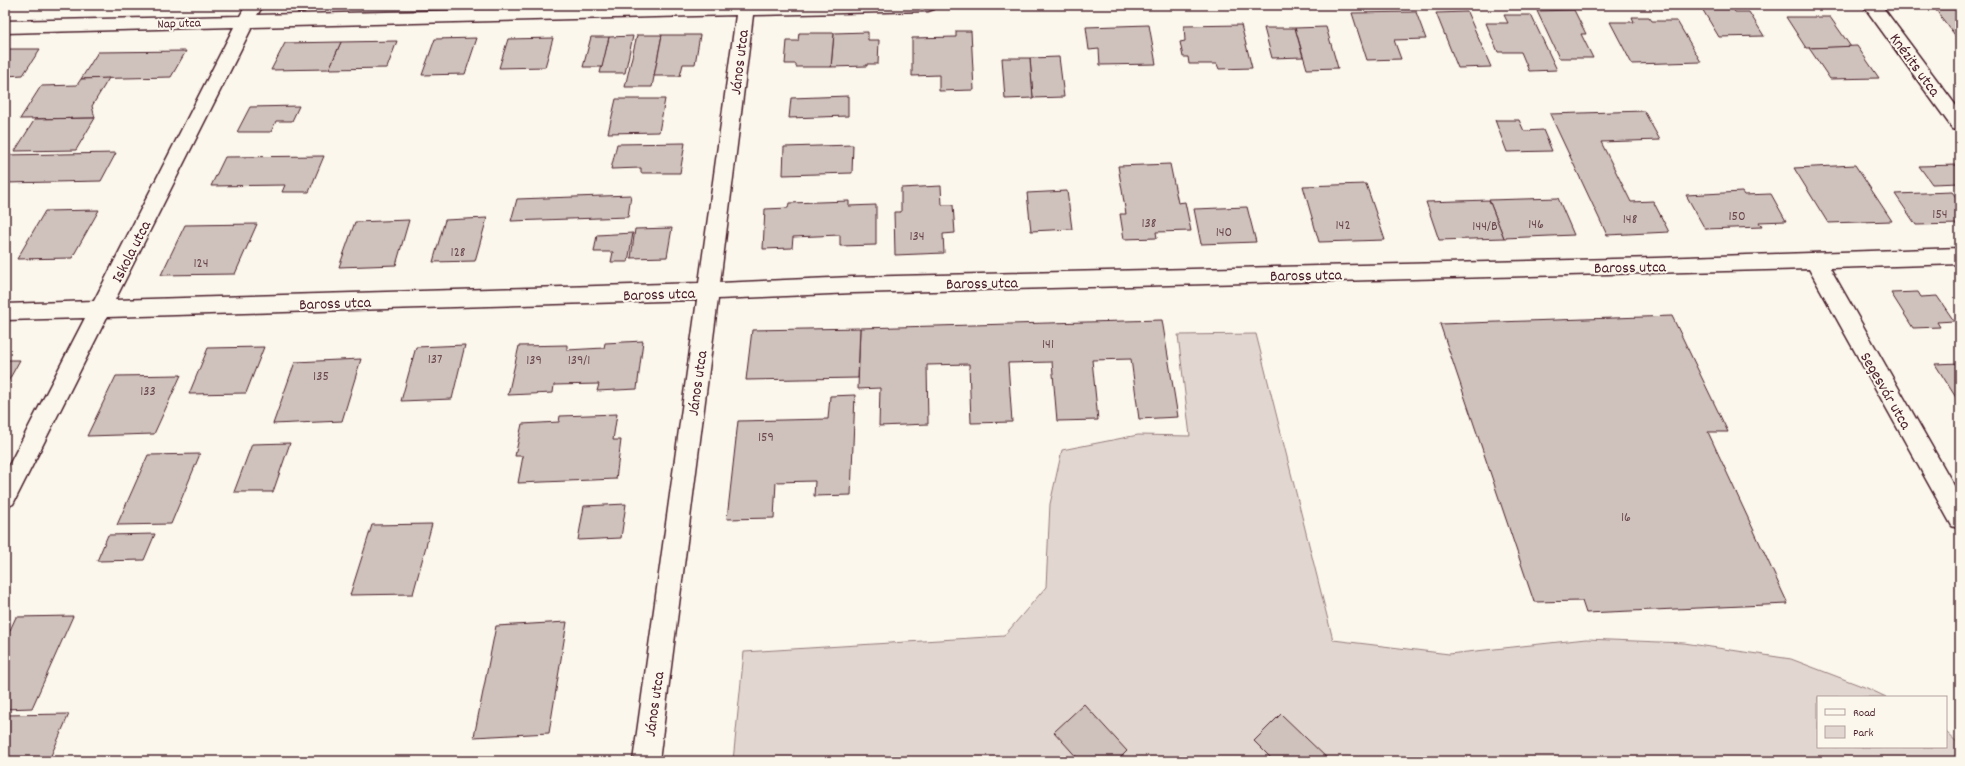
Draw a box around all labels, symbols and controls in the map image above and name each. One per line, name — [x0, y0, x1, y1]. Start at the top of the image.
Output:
street label: Nap utca — [157, 14, 202, 35]
street label: János utca — [725, 28, 756, 96]
street label: Knézits utca — [1883, 29, 1945, 102]
house number: 154 — [1932, 205, 1948, 225]
house number: 150 — [1728, 207, 1746, 227]
house number: 148 — [1623, 210, 1638, 230]
house number: 138 — [1142, 214, 1157, 234]
house number: 146 — [1528, 215, 1544, 235]
house number: 142 — [1336, 216, 1351, 236]
street label: Iskola utca — [107, 217, 158, 287]
house number: 144/B — [1472, 217, 1498, 237]
house number: 140 — [1216, 223, 1232, 243]
house number: 134 — [909, 227, 925, 247]
house number: 128 — [451, 243, 466, 263]
house number: 124 — [194, 254, 209, 274]
street label: Baross utca — [1594, 256, 1667, 281]
street label: Baross utca — [1270, 264, 1343, 289]
street label: Baross utca — [946, 272, 1019, 297]
street label: Baross utca — [623, 283, 696, 308]
street label: Baross utca — [299, 292, 372, 317]
house number: 141 — [1042, 335, 1054, 355]
street label: Segesvár utca — [1853, 348, 1917, 435]
street label: János utca — [683, 349, 714, 417]
house number: 137 — [428, 350, 442, 370]
house number: 139 — [526, 351, 542, 371]
house number: 139/1 — [568, 351, 590, 371]
house number: 135 — [313, 367, 329, 387]
house number: 133 — [140, 382, 156, 402]
house number: 159 — [758, 428, 774, 448]
house number: 16 — [1621, 508, 1631, 528]
street label: János utca — [640, 670, 671, 738]
legend — [1817, 696, 1947, 748]
text: Road — [1853, 705, 1875, 722]
text: Park — [1853, 725, 1874, 742]

